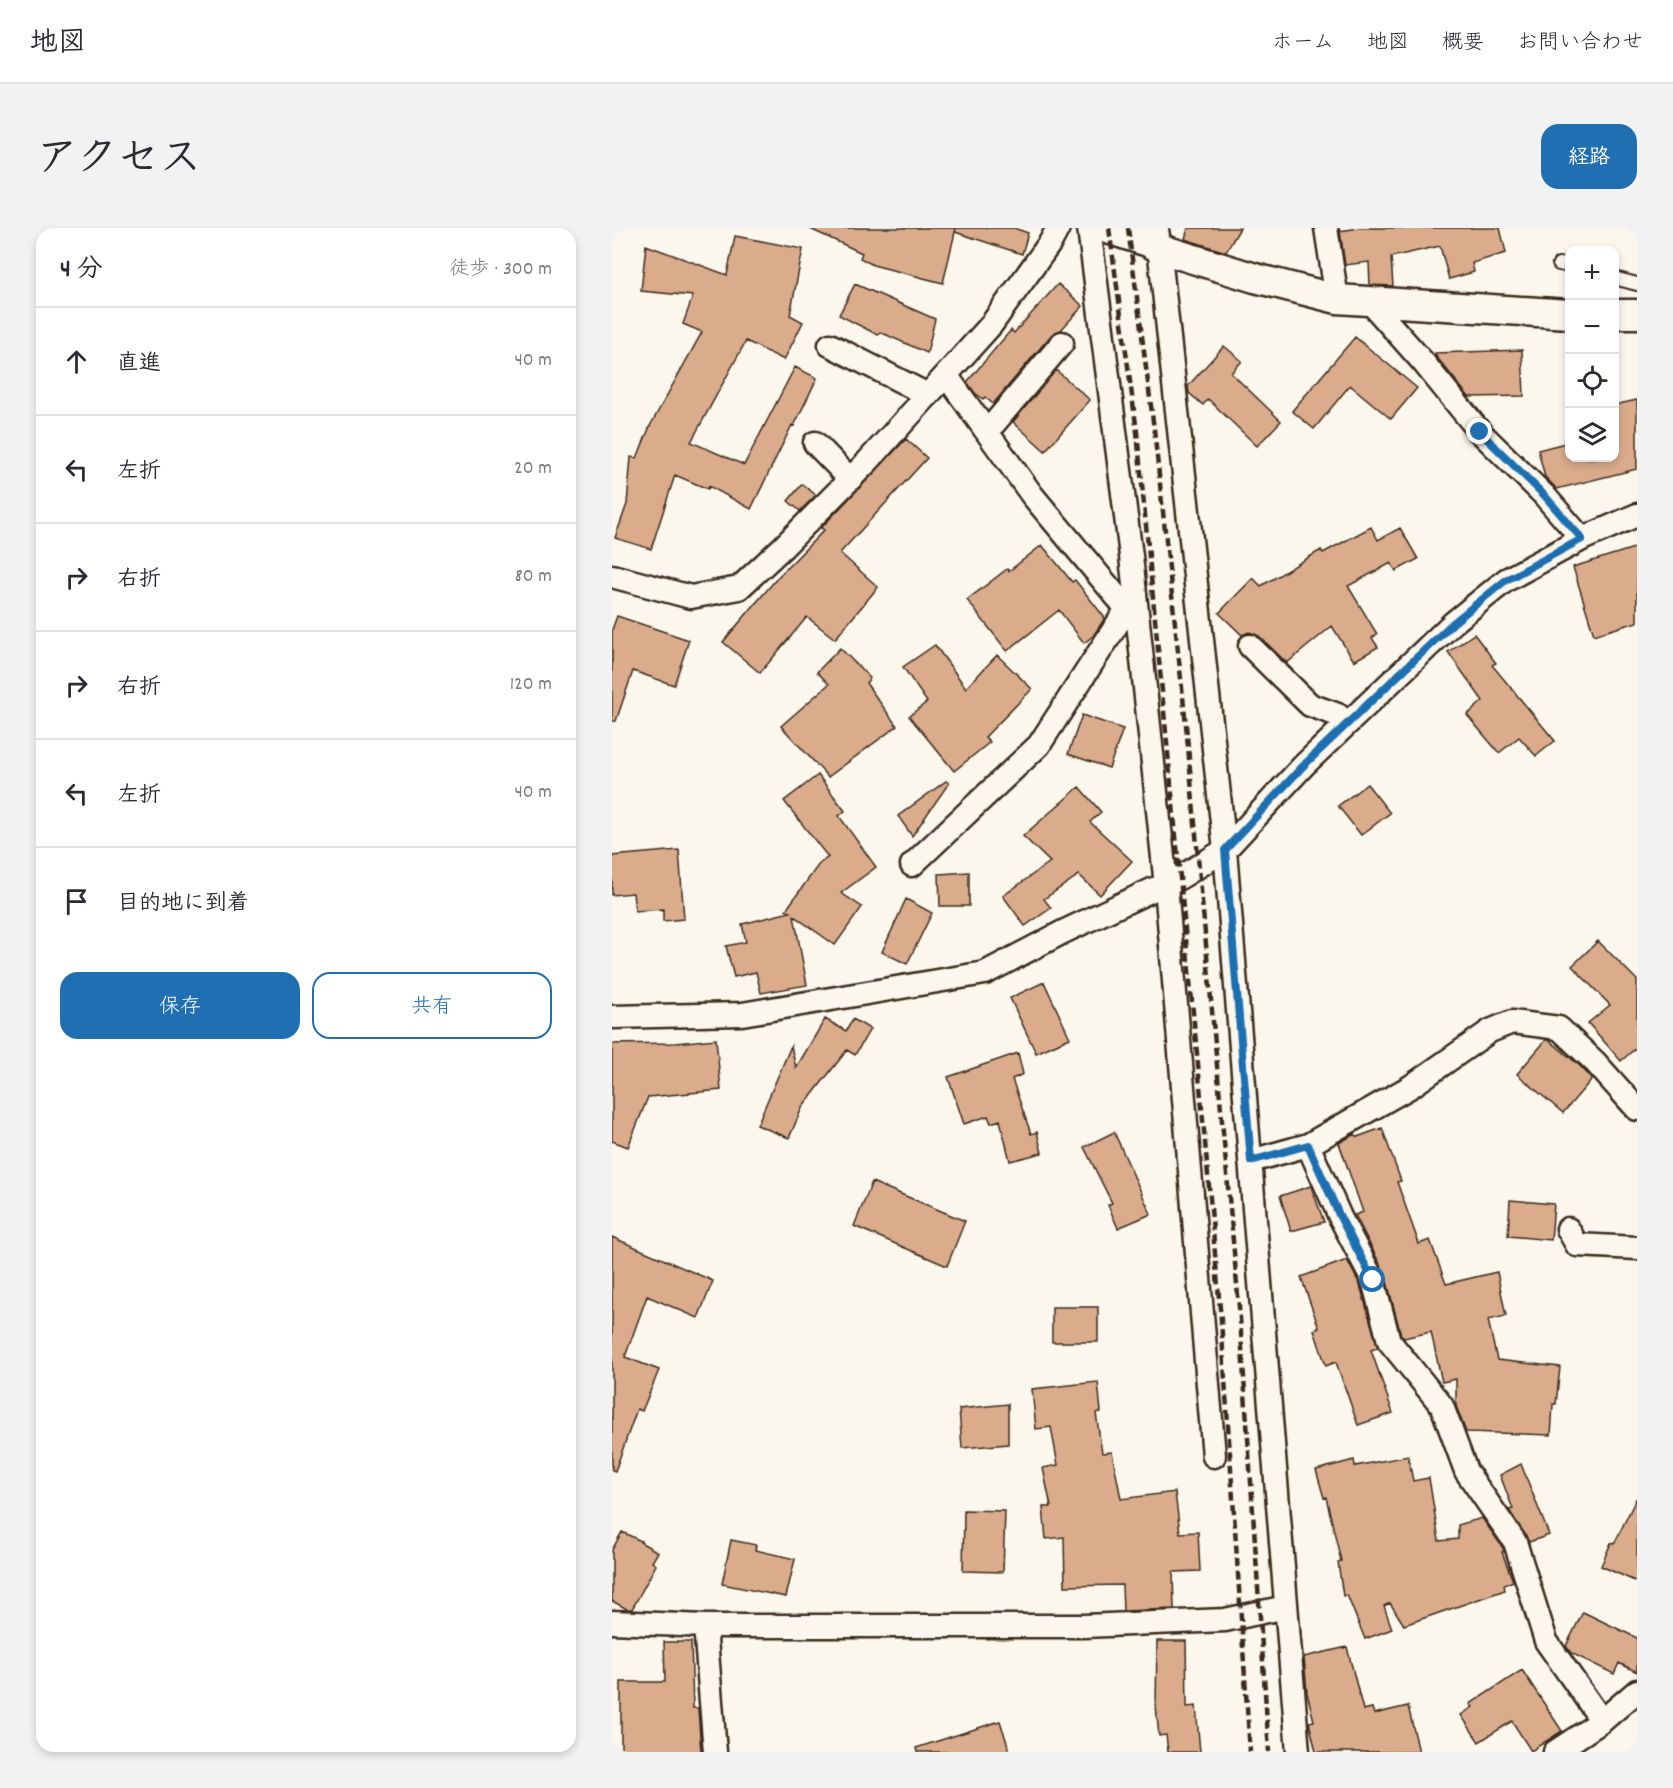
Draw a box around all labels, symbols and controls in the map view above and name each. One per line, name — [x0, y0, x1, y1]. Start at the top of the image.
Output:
text: 地図 — [30, 25, 86, 65]
text: ホーム — [1272, 29, 1334, 59]
text: 地図 — [1367, 29, 1409, 59]
text: 概要 — [1442, 29, 1484, 59]
text: お問い合わせ — [1517, 29, 1643, 59]
button: 経路 — [1541, 124, 1637, 189]
text: アクセス — [36, 132, 201, 192]
map controls — [1565, 246, 1619, 462]
button: + — [1565, 246, 1619, 300]
text: 4 分 — [60, 252, 103, 289]
text: 徒歩 · 300 m — [449, 256, 552, 284]
button: − — [1565, 300, 1619, 354]
icon: ahead — [60, 345, 93, 378]
text: 40 m — [514, 347, 552, 375]
text: 直進 — [117, 349, 161, 380]
button: locate — [1565, 354, 1619, 408]
button: layers — [1565, 408, 1619, 462]
route end — [1466, 418, 1492, 444]
icon: left — [60, 453, 93, 486]
text: 20 m — [514, 455, 552, 483]
text: 左折 — [117, 457, 161, 488]
icon: right — [60, 561, 93, 594]
text: 80 m — [515, 563, 552, 591]
text: 右折 — [117, 565, 161, 596]
icon: right — [60, 669, 93, 702]
text: 120 m — [510, 671, 552, 699]
text: 右折 — [117, 673, 161, 704]
icon: left — [60, 777, 93, 810]
text: 40 m — [514, 779, 552, 807]
text: 左折 — [117, 781, 161, 812]
icon: arrive — [60, 885, 93, 918]
text: 目的地に到着 — [117, 889, 249, 920]
button: 保存 — [60, 972, 300, 1039]
button: 共有 — [312, 972, 552, 1039]
route start — [1359, 1266, 1385, 1292]

